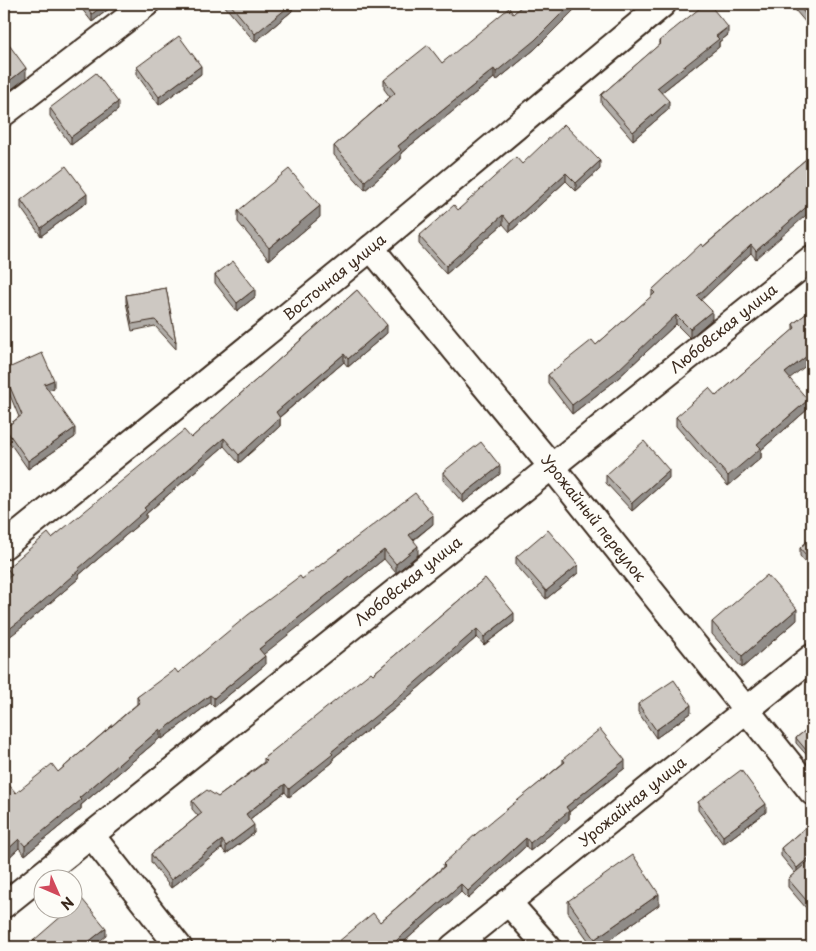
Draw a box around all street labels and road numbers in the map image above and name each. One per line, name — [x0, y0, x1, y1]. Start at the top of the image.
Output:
street label: Восточная улица — [277, 227, 391, 325]
street label: Любовская улица — [664, 277, 782, 378]
street label: Урожайный переулок — [536, 449, 652, 586]
street label: Любовская улица — [349, 529, 467, 630]
street label: Урожайная улица — [573, 750, 691, 851]

